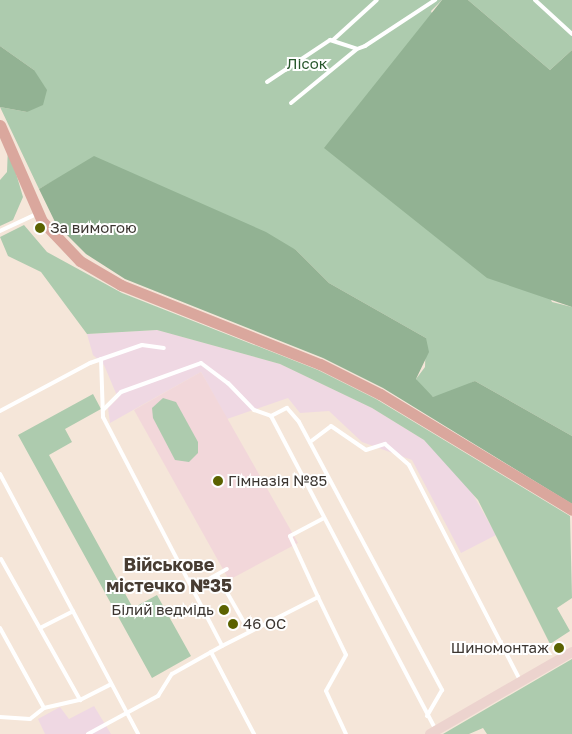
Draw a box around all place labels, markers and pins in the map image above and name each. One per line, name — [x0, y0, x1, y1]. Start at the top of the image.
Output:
place label: За вимогою — [50, 219, 137, 237]
marker: За вимогою — [34, 222, 46, 234]
place label: Гімназія №85 — [228, 472, 327, 490]
marker: Гімназія №85 — [212, 475, 224, 487]
place label: Білий ведмідь — [111, 601, 214, 619]
marker: Білий ведмідь — [218, 604, 230, 616]
place label: 46 ОС — [243, 615, 286, 633]
marker: 46 ОС — [227, 618, 239, 630]
place label: Шиномонтаж — [451, 639, 549, 657]
marker: Шиномонтаж — [553, 642, 565, 654]

